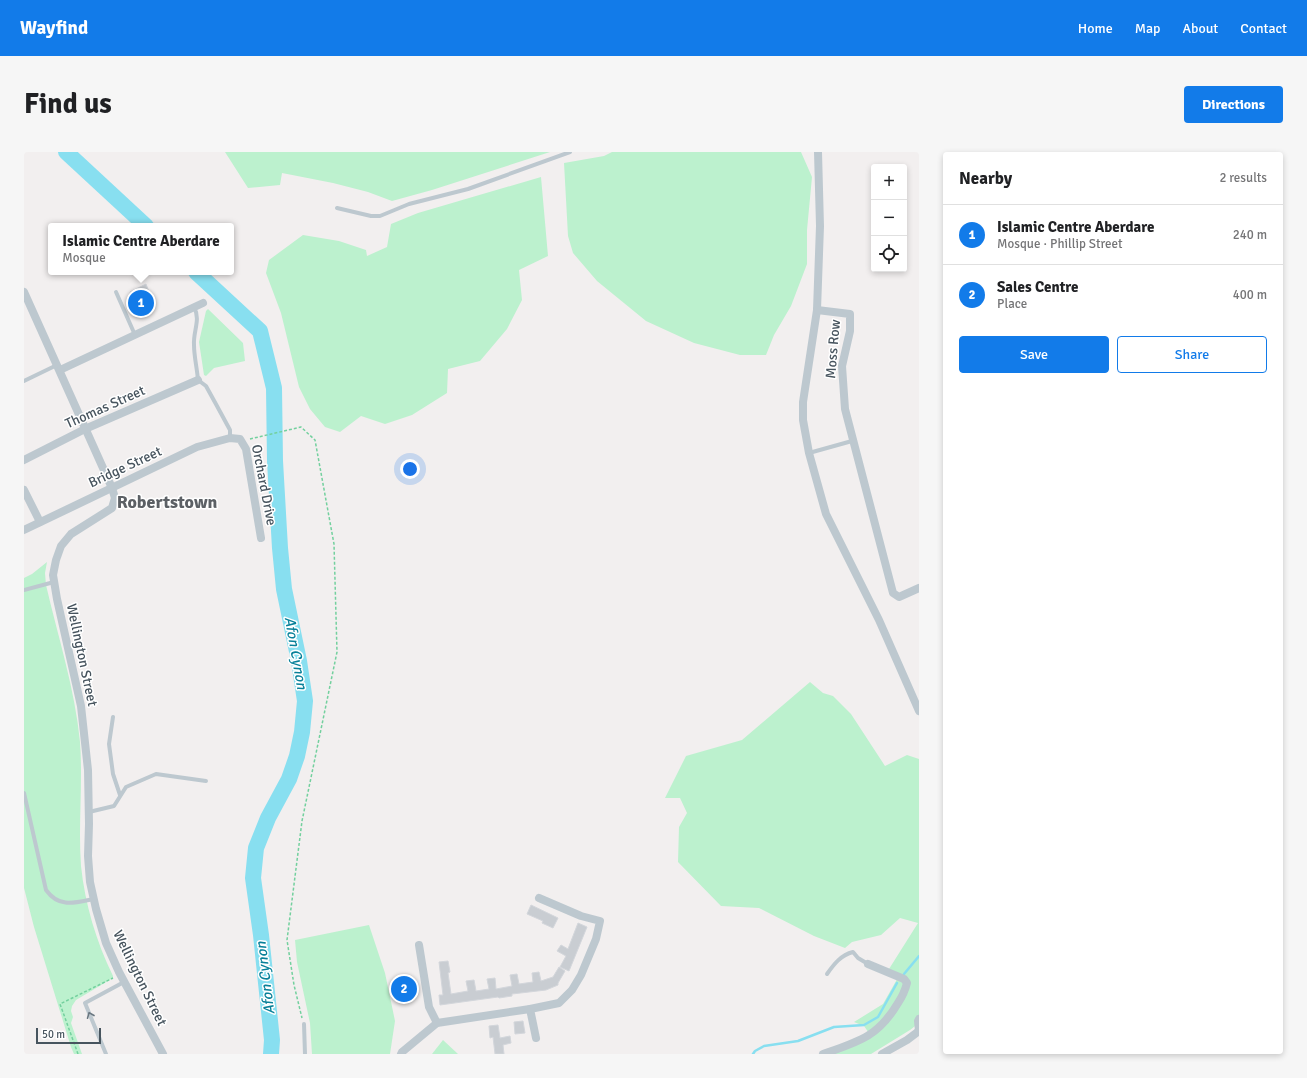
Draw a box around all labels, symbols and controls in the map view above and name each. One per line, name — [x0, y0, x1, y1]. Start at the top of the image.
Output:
text: Wayfind — [20, 16, 88, 40]
text: Home — [1078, 20, 1113, 37]
text: Map — [1135, 20, 1160, 37]
text: About — [1182, 20, 1218, 37]
text: Contact — [1240, 20, 1287, 37]
button: Directions — [1184, 86, 1283, 123]
text: Find us — [24, 87, 112, 121]
map controls — [871, 164, 907, 272]
button: + — [871, 164, 907, 200]
text: Nearby — [959, 168, 1012, 189]
text: 2 results — [1219, 170, 1267, 186]
button: − — [871, 200, 907, 236]
text: Islamic Centre Aberdare — [997, 218, 1154, 236]
popup — [48, 223, 234, 275]
text: 1 — [968, 227, 976, 243]
text: 240 m — [1233, 227, 1267, 243]
text: Islamic Centre Aberdare — [62, 232, 220, 250]
button: locate — [871, 236, 907, 272]
text: Mosque · Phillip Street — [997, 236, 1123, 252]
text: Mosque — [62, 250, 106, 266]
text: Sales Centre — [997, 278, 1079, 296]
text: 2 — [968, 287, 976, 303]
text: 400 m — [1233, 287, 1267, 303]
pin: 1 — [128, 288, 154, 318]
text: Place — [997, 296, 1027, 312]
street label: Moss Row — [822, 319, 844, 379]
button: Save — [959, 336, 1109, 373]
button: Share — [1117, 336, 1267, 373]
street label: Thomas Street — [62, 382, 148, 432]
street label: Bridge Street — [86, 443, 164, 491]
street label: Orchard Drive — [248, 443, 280, 527]
your location — [400, 459, 420, 479]
district label: Robertstown — [117, 491, 218, 513]
street label: Wellington Street — [63, 602, 101, 708]
water label: Afon Cynon — [281, 615, 311, 691]
street label: Wellington Street — [109, 927, 171, 1029]
water label: Afon Cynon — [251, 940, 278, 1015]
pin: 2 — [391, 974, 417, 1004]
one-way arrow — [86, 1012, 94, 1019]
scale bar — [36, 1026, 101, 1045]
text: 50 m — [42, 1028, 65, 1041]

